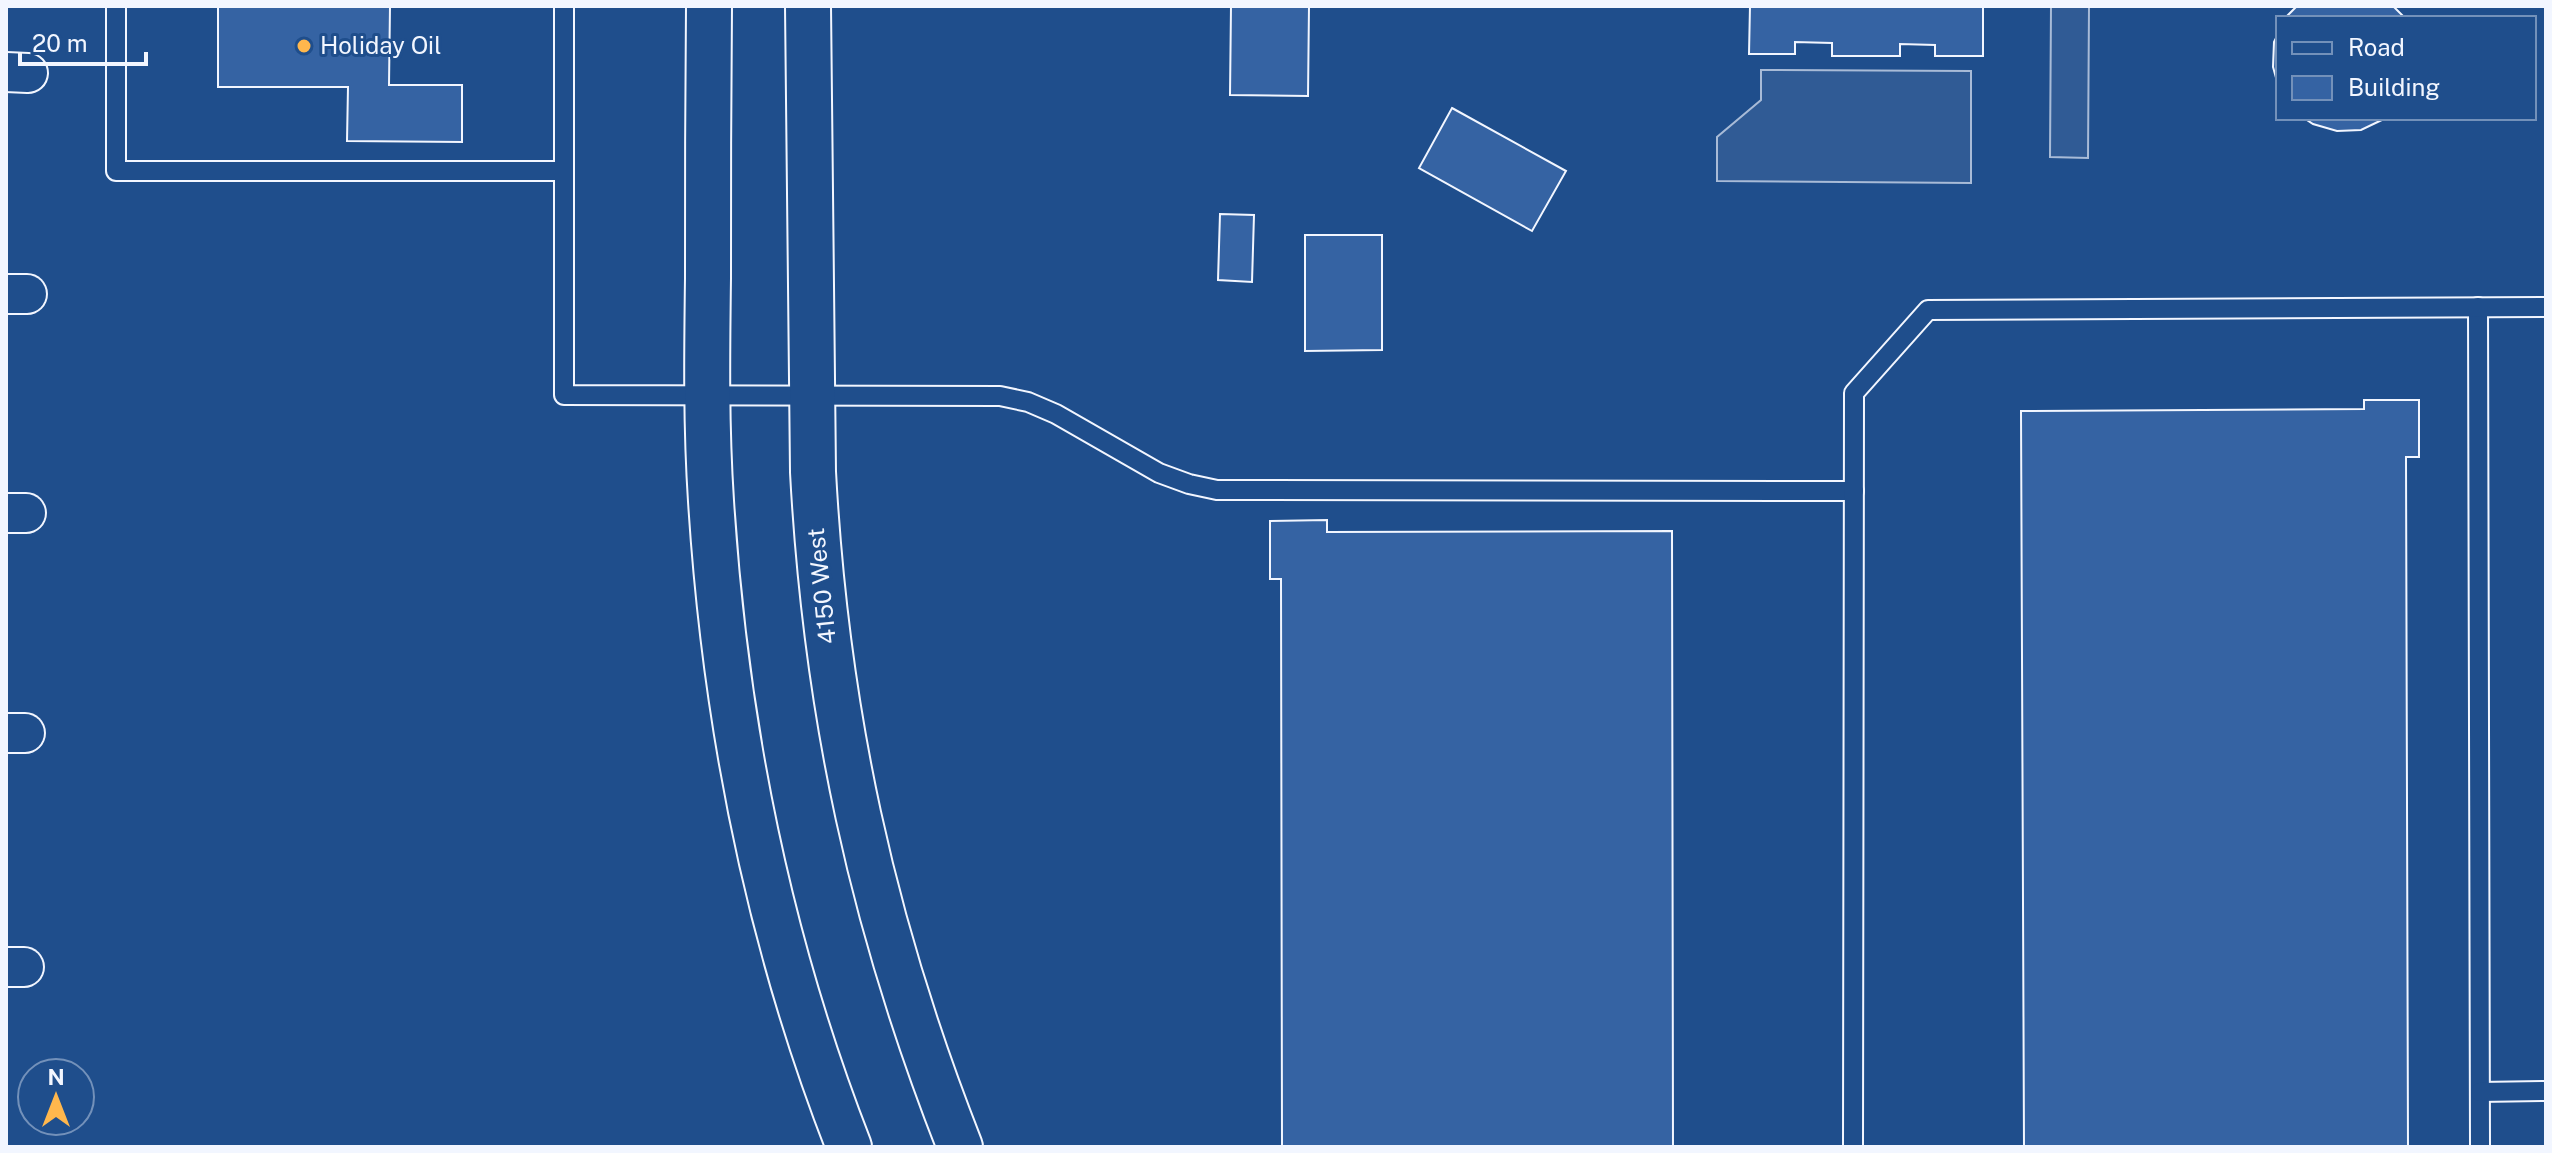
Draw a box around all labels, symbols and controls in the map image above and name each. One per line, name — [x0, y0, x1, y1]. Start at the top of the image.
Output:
scale bar — [20, 16, 146, 66]
legend — [2276, 16, 2536, 120]
text: 20 m — [32, 29, 88, 57]
place label: Holiday Oil — [320, 31, 441, 59]
text: Road — [2348, 33, 2405, 61]
marker: Holiday Oil — [295, 37, 313, 55]
text: Building — [2348, 73, 2440, 101]
street label: 4150 West — [801, 527, 841, 646]
north arrow — [16, 1057, 96, 1137]
text: N — [47, 1064, 65, 1090]

